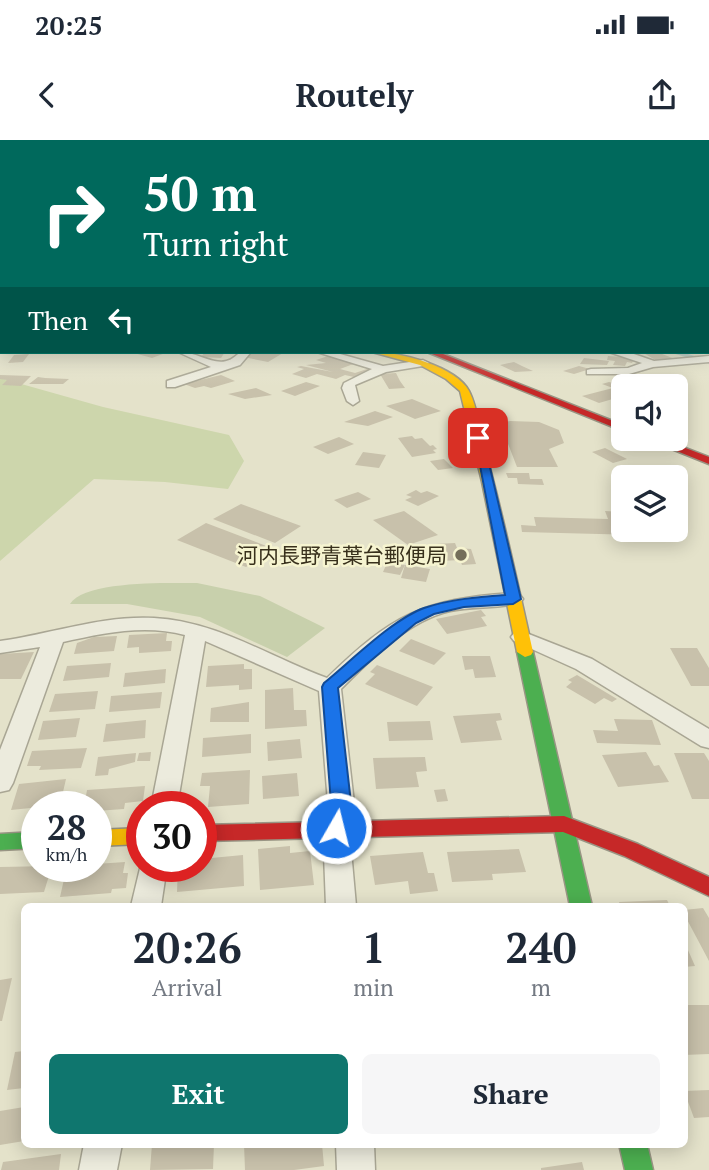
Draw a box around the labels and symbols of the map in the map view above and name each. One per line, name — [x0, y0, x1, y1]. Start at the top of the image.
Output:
pin — [448, 408, 508, 468]
place label: 河内長野青葉台郵便局 — [237, 541, 447, 569]
marker: 河内長野青葉台郵便局 — [453, 547, 469, 563]
speed limit sign: 30 — [126, 791, 217, 882]
position arrow — [299, 791, 373, 865]

